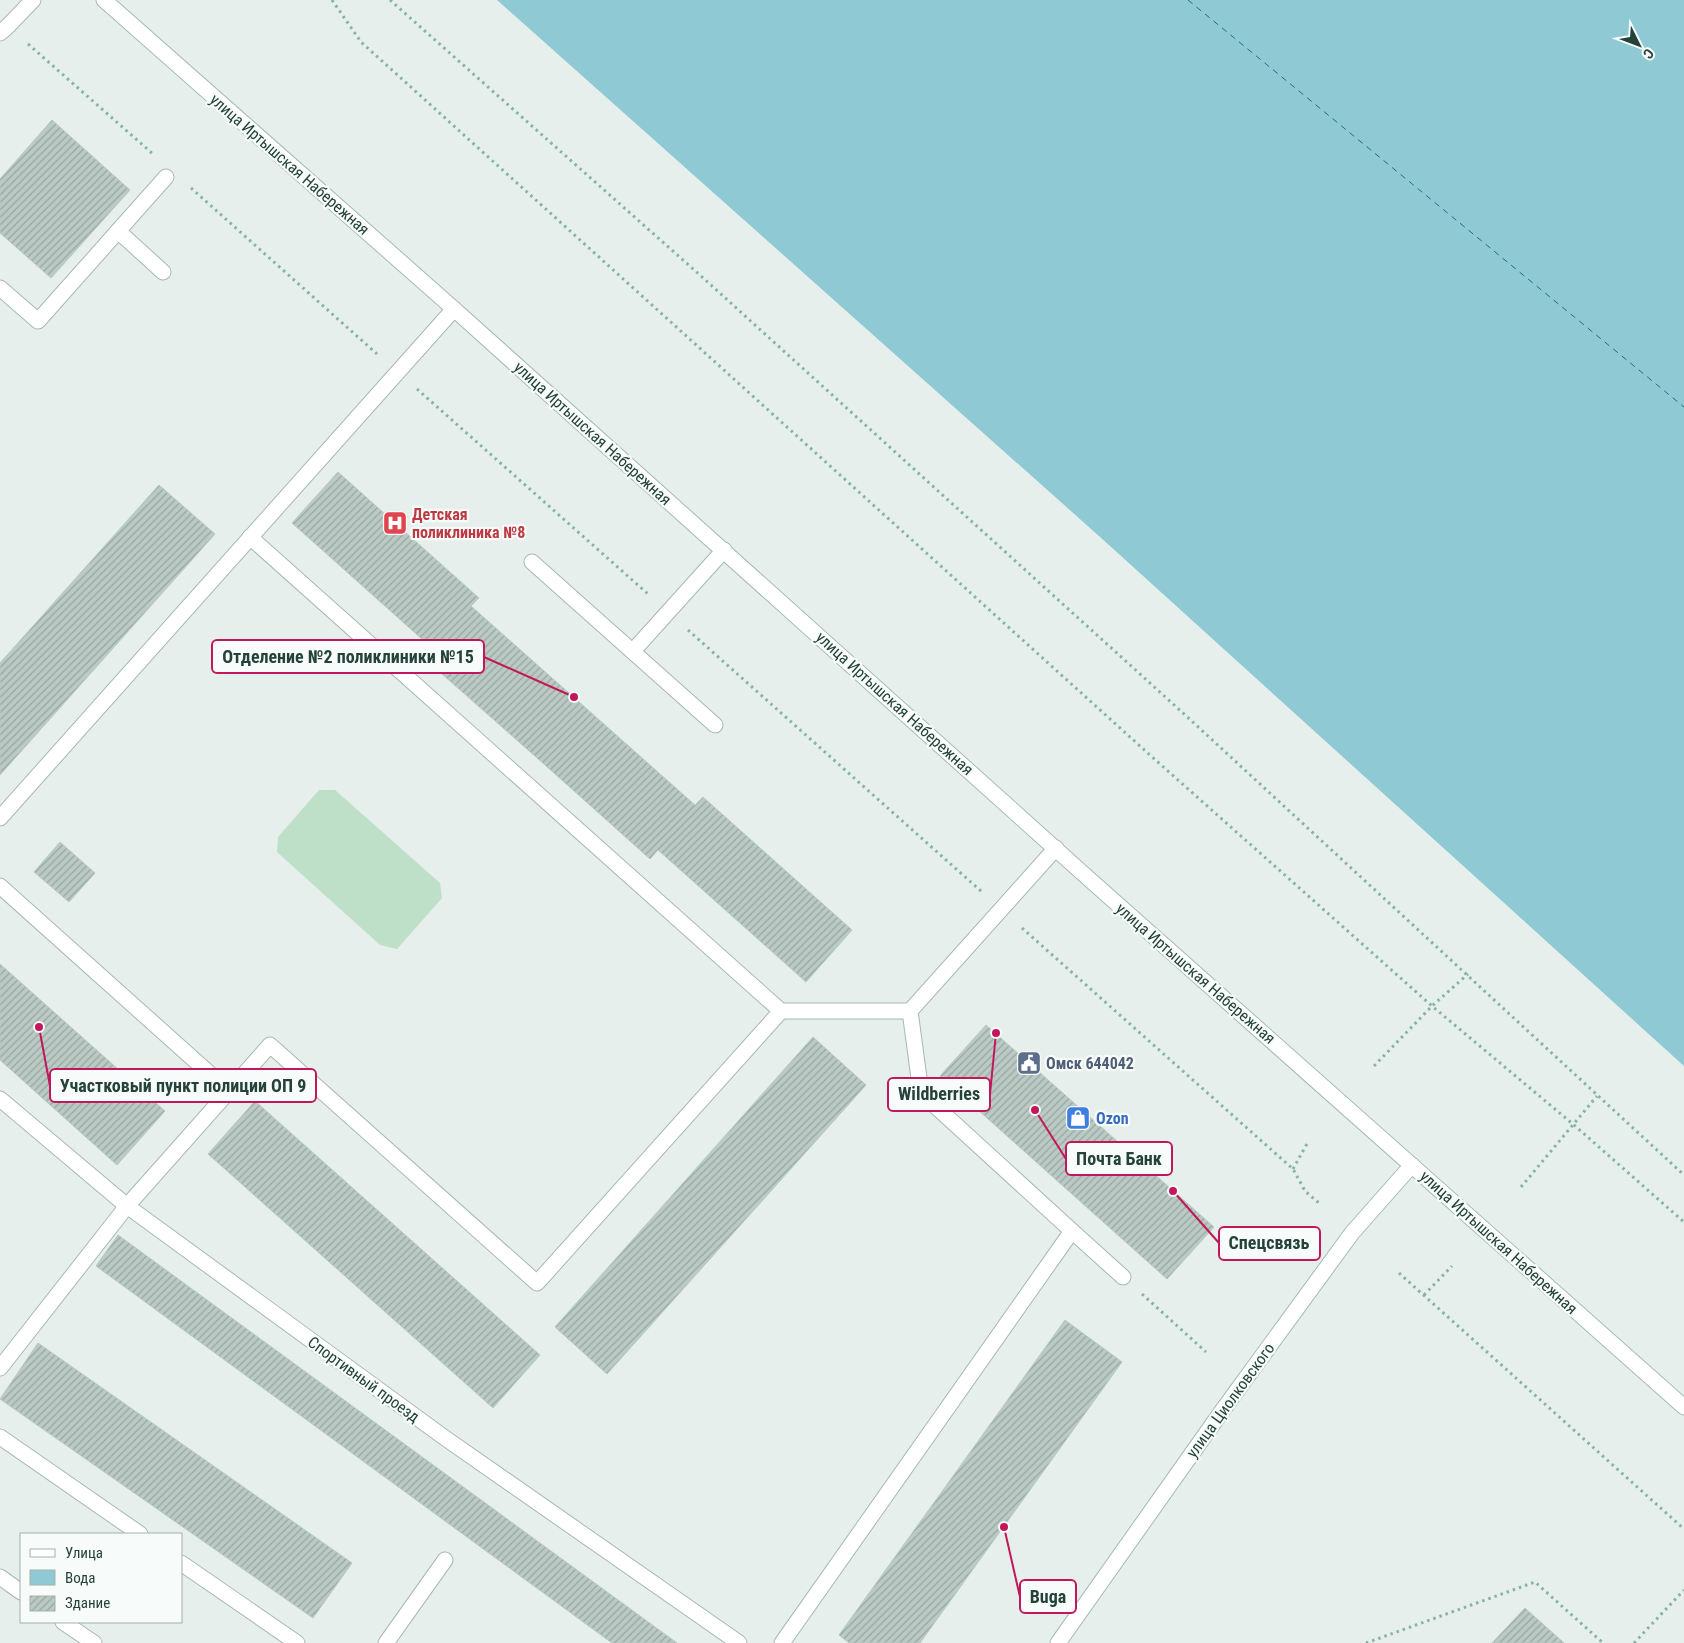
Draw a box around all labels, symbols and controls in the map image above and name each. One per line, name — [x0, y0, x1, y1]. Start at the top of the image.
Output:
north arrow — [1614, 20, 1664, 70]
text: С — [1640, 45, 1657, 62]
street label: улица Иртышская Набережная — [206, 90, 373, 239]
street label: улица Иртышская Набережная — [510, 358, 675, 509]
place label: Детская поликлиника №8 — [412, 505, 525, 542]
hospital icon: Детская поликлиника №8 — [382, 510, 408, 536]
street label: улица Иртышская Набережная — [812, 628, 977, 779]
callout: Отделение №2 поликлиники №15 — [212, 640, 484, 673]
text: Отделение №2 поликлиники №15 — [222, 646, 474, 667]
street label: улица Иртышская Набережная — [1112, 899, 1279, 1048]
public building icon: Омск 644042 — [1016, 1050, 1042, 1076]
place label: Омск 644042 — [1046, 1054, 1134, 1073]
callout: Участковый пункт полиции ОП 9 — [50, 1069, 316, 1102]
text: Участковый пункт полиции ОП 9 — [60, 1075, 306, 1096]
callout: Wildberries — [888, 1078, 990, 1111]
text: Wildberries — [898, 1083, 980, 1104]
shop icon: Ozon — [1065, 1105, 1091, 1131]
place label: Ozon — [1096, 1109, 1129, 1128]
callout: Почта Банк — [1066, 1142, 1172, 1175]
text: Почта Банк — [1076, 1148, 1162, 1169]
street label: улица Иртышская Набережная — [1416, 1167, 1581, 1318]
callout: Спецсвязь — [1219, 1227, 1320, 1260]
text: Спецсвязь — [1229, 1232, 1310, 1253]
street label: Спортивный проезд — [304, 1332, 424, 1427]
street label: улица Циолковского — [1182, 1339, 1278, 1461]
legend — [20, 1533, 182, 1623]
text: Улица — [65, 1544, 103, 1562]
text: Вода — [65, 1569, 95, 1587]
callout: Buga — [1020, 1580, 1076, 1613]
text: Buga — [1030, 1586, 1066, 1607]
text: Здание — [65, 1594, 110, 1612]

